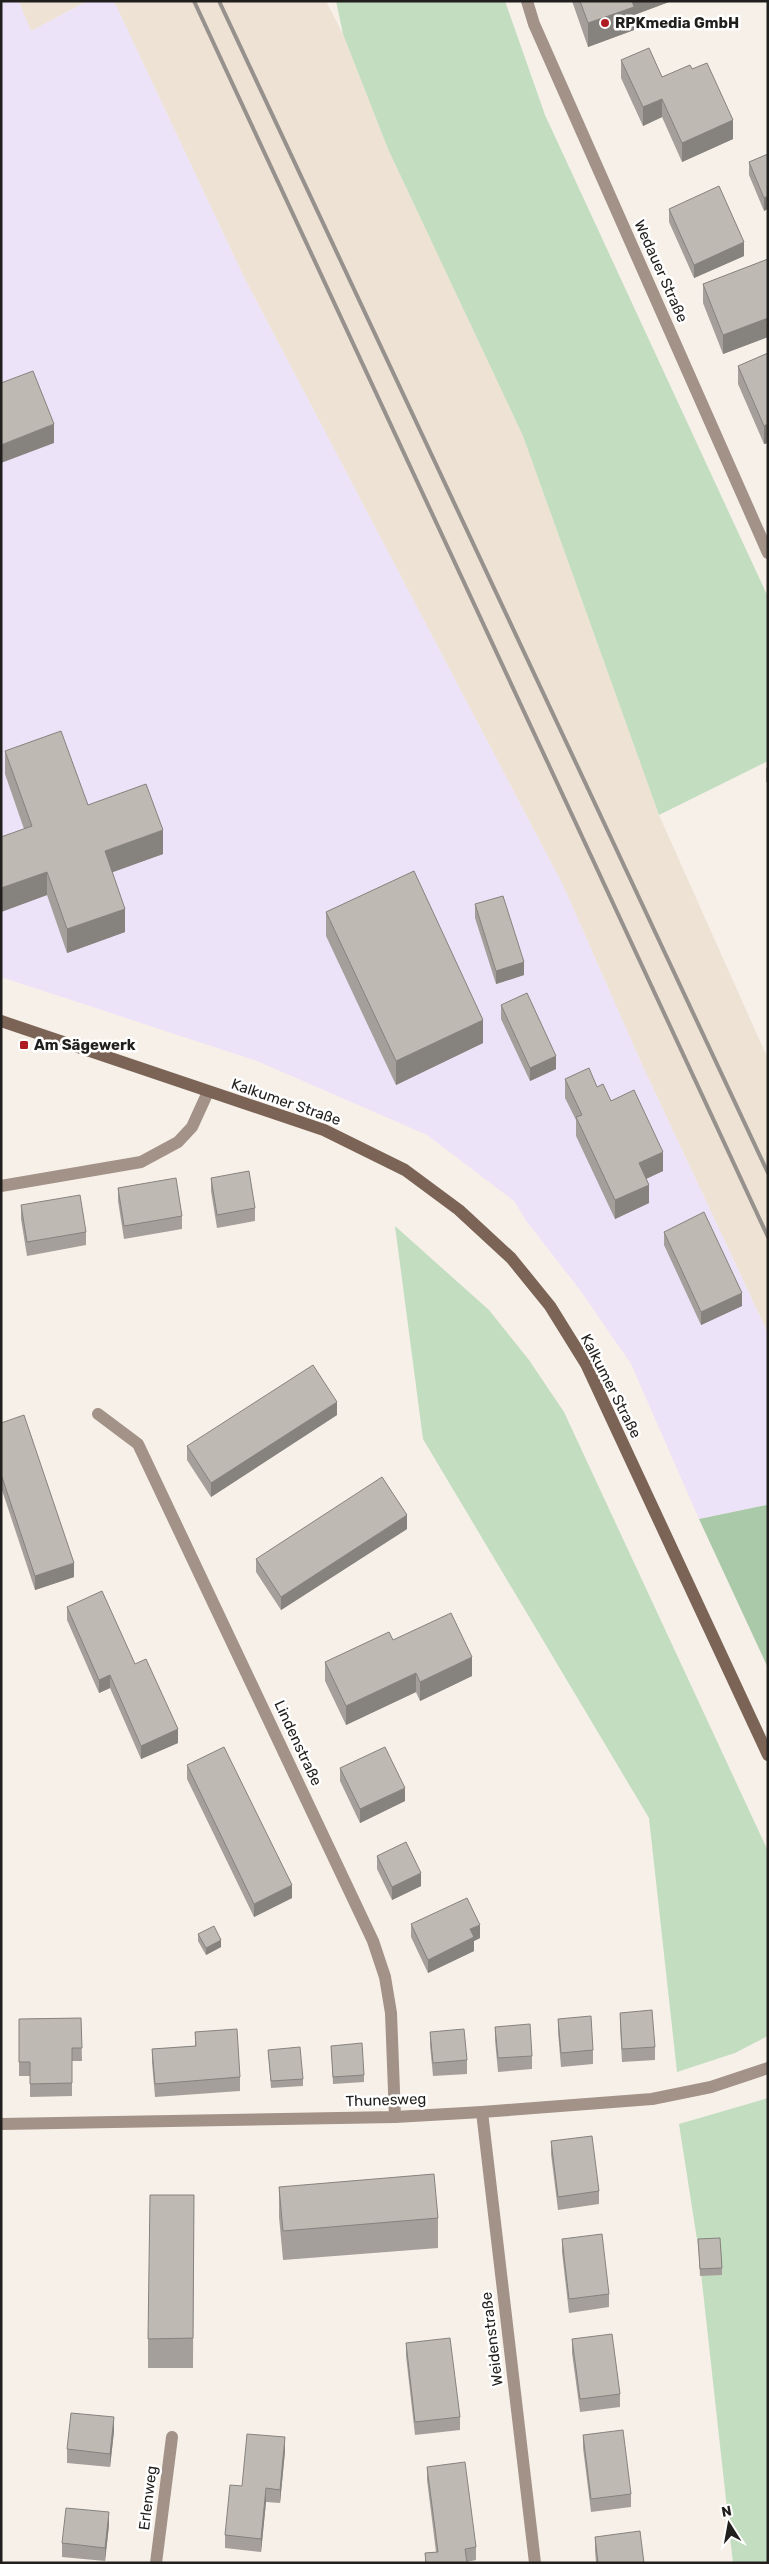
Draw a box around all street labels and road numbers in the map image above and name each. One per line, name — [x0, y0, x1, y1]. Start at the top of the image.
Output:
street label: Wedauer Straße — [630, 217, 692, 325]
street label: Kalkumer Straße — [229, 1075, 343, 1129]
street label: Kalkumer Straße — [577, 1331, 645, 1441]
street label: Lindenstraße — [270, 1697, 326, 1789]
street label: Thunesweg — [345, 2090, 427, 2110]
street label: Weidenstraße — [477, 2291, 507, 2387]
street label: Erlenweg — [135, 2465, 161, 2531]

